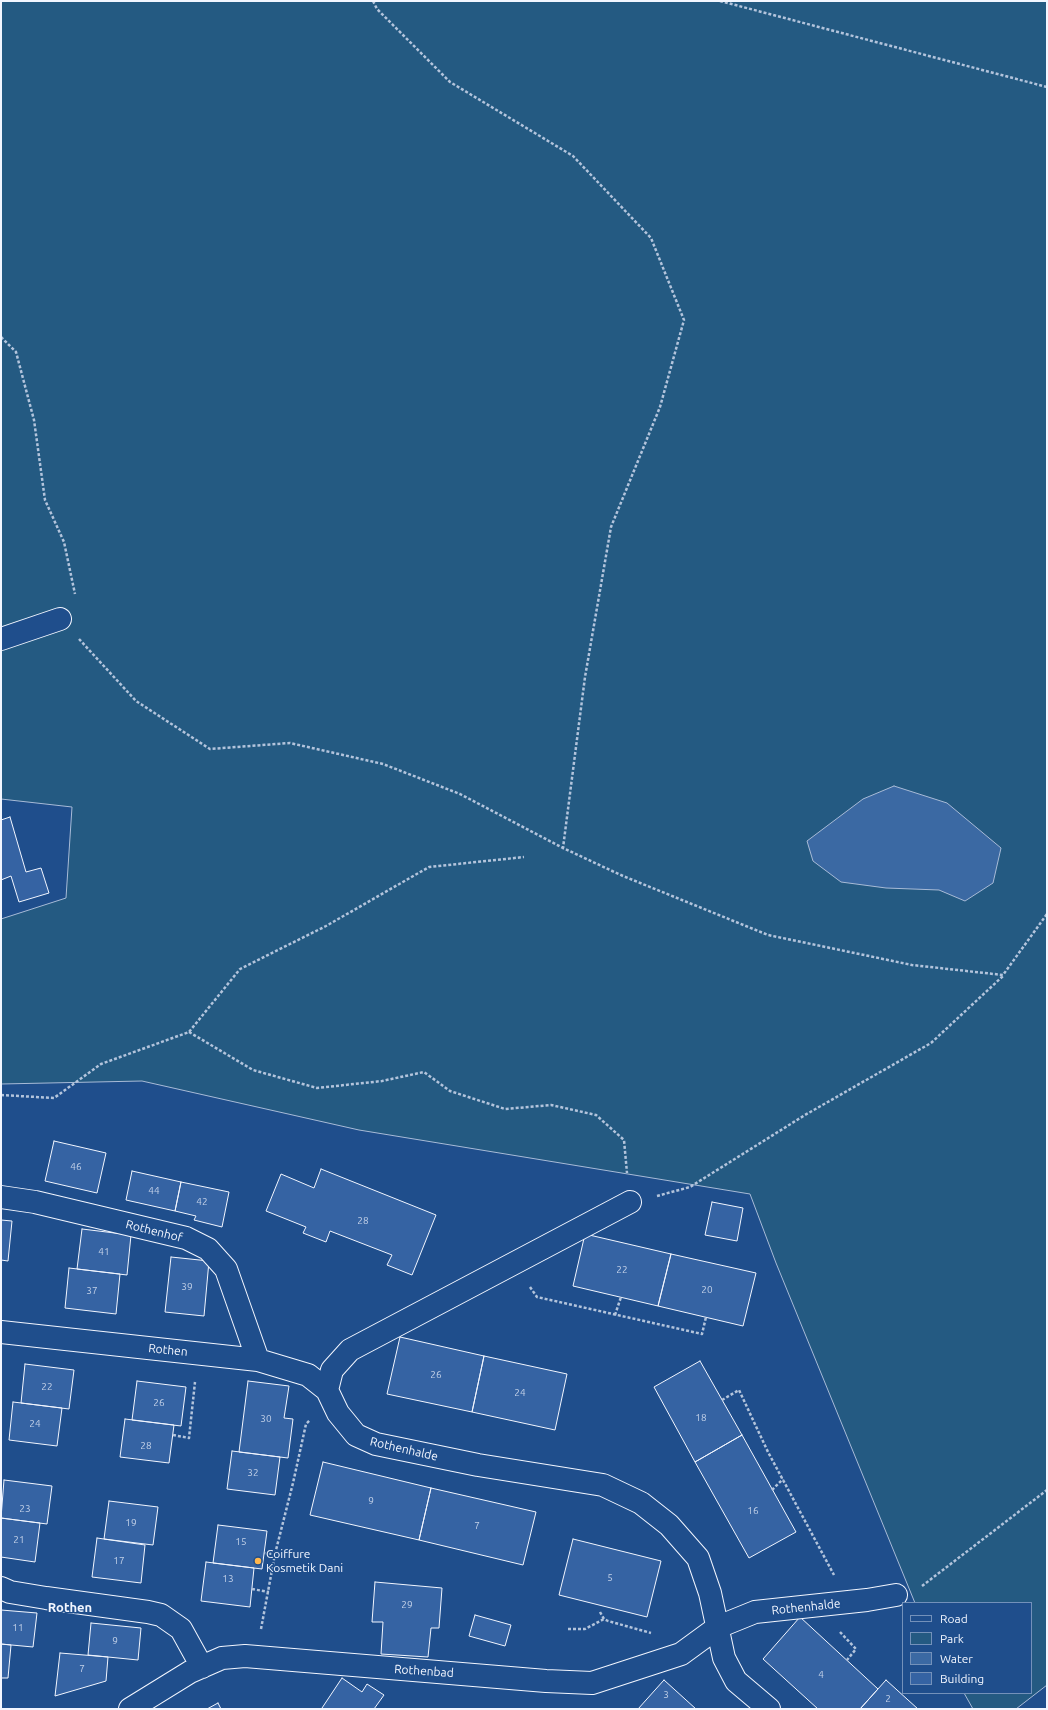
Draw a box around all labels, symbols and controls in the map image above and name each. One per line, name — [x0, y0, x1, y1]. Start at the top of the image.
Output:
house number: 46 — [70, 1161, 82, 1173]
house number: 44 — [148, 1185, 160, 1197]
house number: 42 — [196, 1196, 208, 1208]
house number: 28 — [357, 1215, 369, 1227]
street label: Rothenhof — [124, 1217, 184, 1245]
house number: 41 — [98, 1246, 110, 1258]
house number: 22 — [616, 1264, 628, 1276]
house number: 39 — [181, 1281, 193, 1293]
house number: 20 — [701, 1284, 713, 1296]
house number: 37 — [86, 1285, 98, 1297]
street label: Rothen — [148, 1341, 188, 1359]
house number: 26 — [430, 1369, 442, 1381]
house number: 22 — [41, 1381, 53, 1393]
house number: 24 — [514, 1387, 526, 1399]
house number: 26 — [153, 1397, 165, 1409]
house number: 18 — [695, 1412, 707, 1424]
house number: 30 — [260, 1413, 272, 1425]
house number: 24 — [29, 1418, 41, 1430]
street label: Rothenhalde — [369, 1434, 439, 1464]
house number: 28 — [140, 1440, 152, 1452]
house number: 32 — [247, 1467, 259, 1479]
house number: 9 — [368, 1495, 374, 1507]
house number: 23 — [19, 1503, 31, 1515]
house number: 16 — [747, 1505, 759, 1517]
house number: 19 — [125, 1517, 137, 1529]
house number: 7 — [474, 1520, 480, 1532]
house number: 21 — [13, 1534, 25, 1546]
house number: 15 — [235, 1536, 247, 1548]
place label: Coiffure Kosmetik Dani — [266, 1547, 343, 1575]
house number: 17 — [113, 1555, 125, 1567]
marker: Coiffure Kosmetik Dani — [253, 1556, 263, 1566]
house number: 5 — [607, 1572, 613, 1584]
house number: 13 — [222, 1573, 234, 1585]
street label: Rothenhalde — [771, 1596, 841, 1618]
house number: 29 — [401, 1599, 413, 1611]
district label: Rothen — [48, 1600, 92, 1616]
legend — [902, 1602, 1032, 1694]
text: Road — [940, 1612, 968, 1625]
house number: 11 — [12, 1622, 24, 1634]
text: Park — [940, 1632, 964, 1645]
house number: 9 — [112, 1635, 118, 1647]
text: Water — [940, 1652, 973, 1665]
street label: Rothenbad — [394, 1662, 454, 1680]
house number: 7 — [79, 1663, 85, 1675]
house number: 4 — [818, 1669, 824, 1681]
text: Building — [940, 1672, 984, 1685]
house number: 3 — [663, 1689, 669, 1701]
house number: 2 — [885, 1693, 891, 1705]

